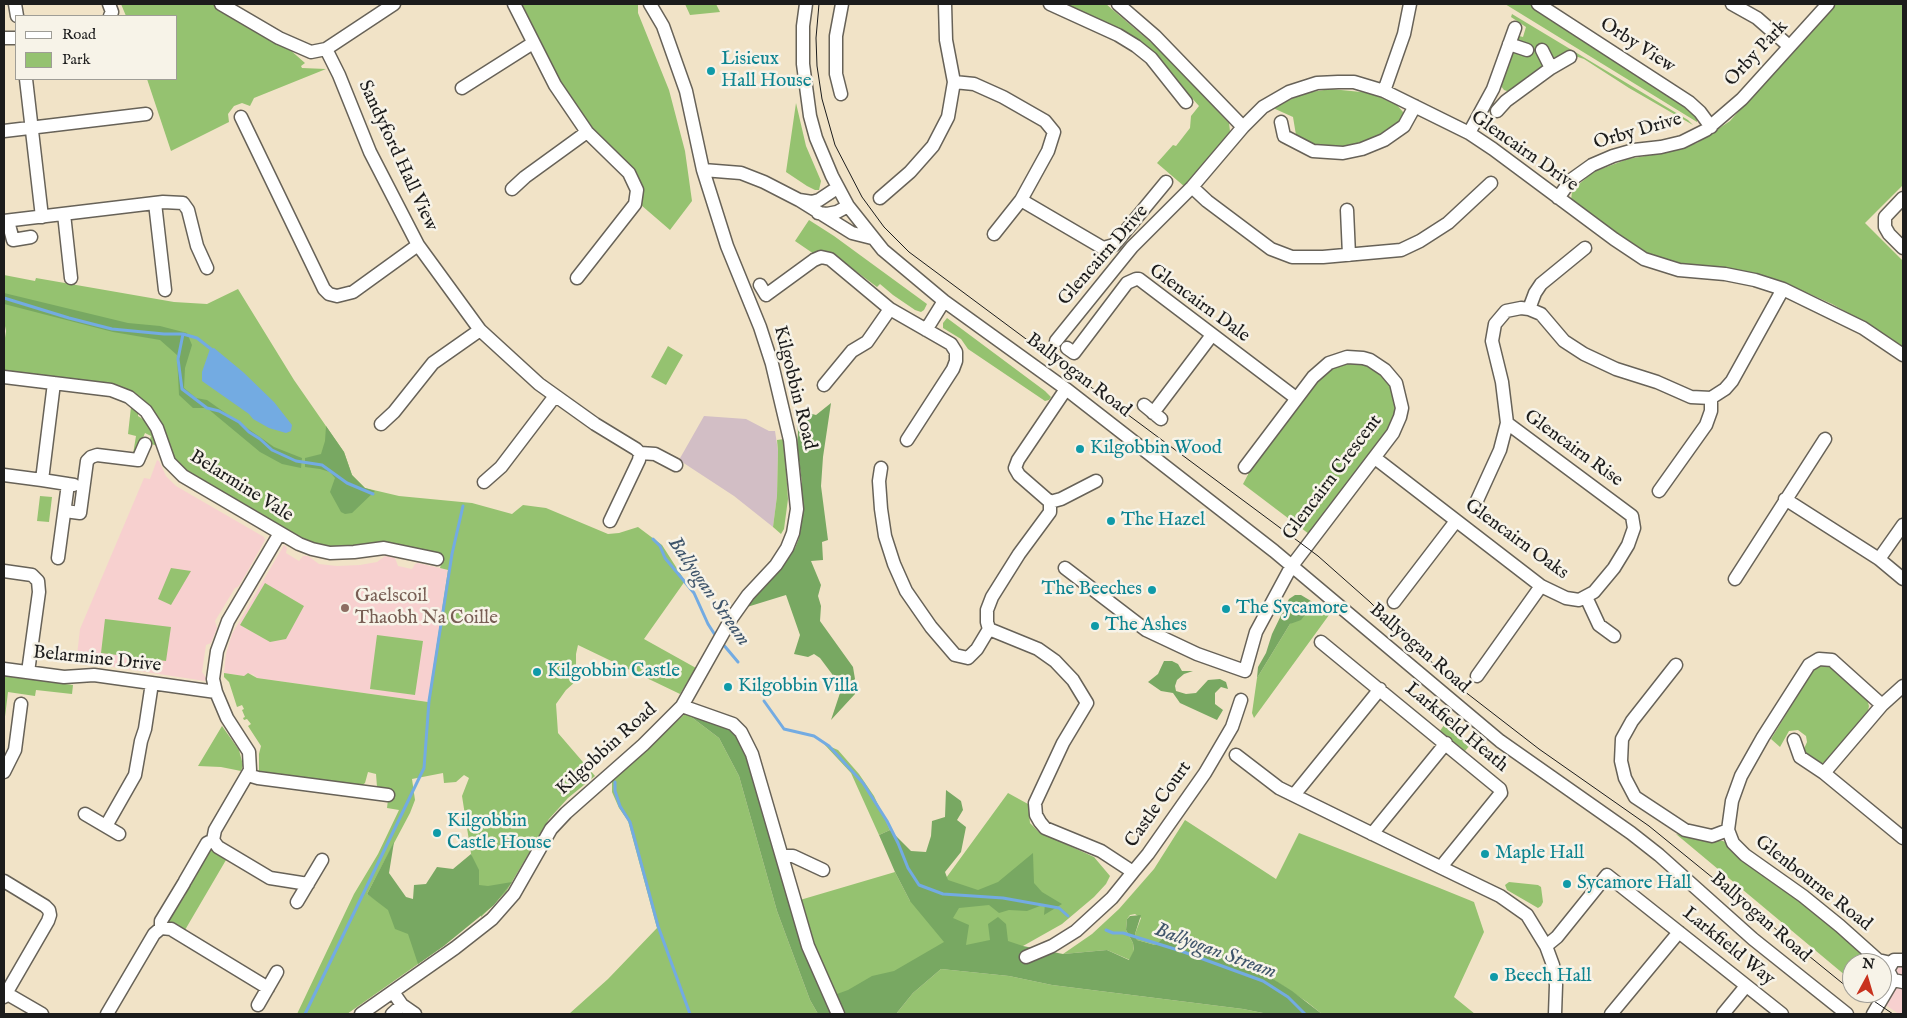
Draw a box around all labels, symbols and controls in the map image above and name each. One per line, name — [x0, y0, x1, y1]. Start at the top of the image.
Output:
street label: Orby View — [1595, 13, 1679, 79]
legend — [15, 15, 178, 80]
street label: Orby Park — [1721, 16, 1793, 92]
text: Road — [62, 25, 96, 44]
place label: Lisieux Hall House — [721, 49, 812, 93]
text: Park — [62, 50, 91, 69]
marker: Lisieux Hall House — [705, 65, 717, 77]
street label: Sandyford Hall View — [352, 77, 442, 235]
street label: Glencairn Drive — [1466, 107, 1582, 197]
street label: Orby Drive — [1591, 109, 1685, 155]
street label: Glencairn Drive — [1054, 201, 1154, 311]
street label: Glencairn Dale — [1144, 260, 1254, 348]
street label: Kilgobbin Road — [768, 324, 820, 452]
street label: Ballyogan Road — [1021, 329, 1135, 423]
street label: Glencairn Rise — [1519, 406, 1627, 492]
street label: Glencairn Crescent — [1278, 411, 1388, 545]
place label: Kilgobbin Wood — [1090, 438, 1222, 460]
marker: Kilgobbin Wood — [1074, 443, 1086, 455]
street label: Belarmine Vale — [185, 446, 297, 528]
street label: Glencairn Oaks — [1460, 495, 1572, 585]
place label: The Hazel — [1121, 510, 1205, 532]
marker: The Hazel — [1105, 515, 1117, 527]
water label: Ballyogan Stream — [661, 533, 755, 651]
place label: The Beeches — [1042, 579, 1142, 601]
marker: The Beeches — [1146, 584, 1158, 596]
place label: Gaelscoil Thaobh Na Coille — [355, 586, 498, 630]
place label: The Sycamore — [1236, 598, 1348, 620]
street label: Ballyogan Road — [1364, 599, 1474, 699]
marker: Gaelscoil Thaobh Na Coille — [339, 602, 351, 614]
marker: The Sycamore — [1220, 603, 1232, 615]
place label: The Ashes — [1105, 615, 1187, 637]
marker: The Ashes — [1089, 620, 1101, 632]
street label: Belarmine Drive — [32, 642, 162, 678]
place label: Kilgobbin Castle — [547, 661, 680, 683]
marker: Kilgobbin Castle — [531, 666, 543, 678]
place label: Kilgobbin Villa — [738, 676, 858, 698]
street label: Larkfield Heath — [1400, 678, 1512, 778]
marker: Kilgobbin Villa — [722, 681, 734, 693]
street label: Kilgobbin Road — [552, 699, 662, 801]
street label: Castle Court — [1121, 757, 1197, 853]
place label: Kilgobbin Castle House — [447, 811, 551, 855]
marker: Kilgobbin Castle House — [431, 827, 443, 839]
street label: Glenbourne Road — [1750, 831, 1876, 937]
place label: Maple Hall — [1495, 843, 1584, 865]
marker: Maple Hall — [1479, 848, 1491, 860]
street label: Ballyogan Road — [1705, 868, 1815, 968]
place label: Sycamore Hall — [1577, 873, 1692, 895]
marker: Sycamore Hall — [1561, 878, 1573, 890]
street label: Larkfield Way — [1677, 903, 1779, 991]
water label: Ballyogan Stream — [1151, 919, 1279, 985]
north arrow — [1842, 953, 1892, 1003]
text: N — [1861, 954, 1875, 974]
place label: Beech Hall — [1504, 966, 1591, 988]
marker: Beech Hall — [1488, 971, 1500, 983]

